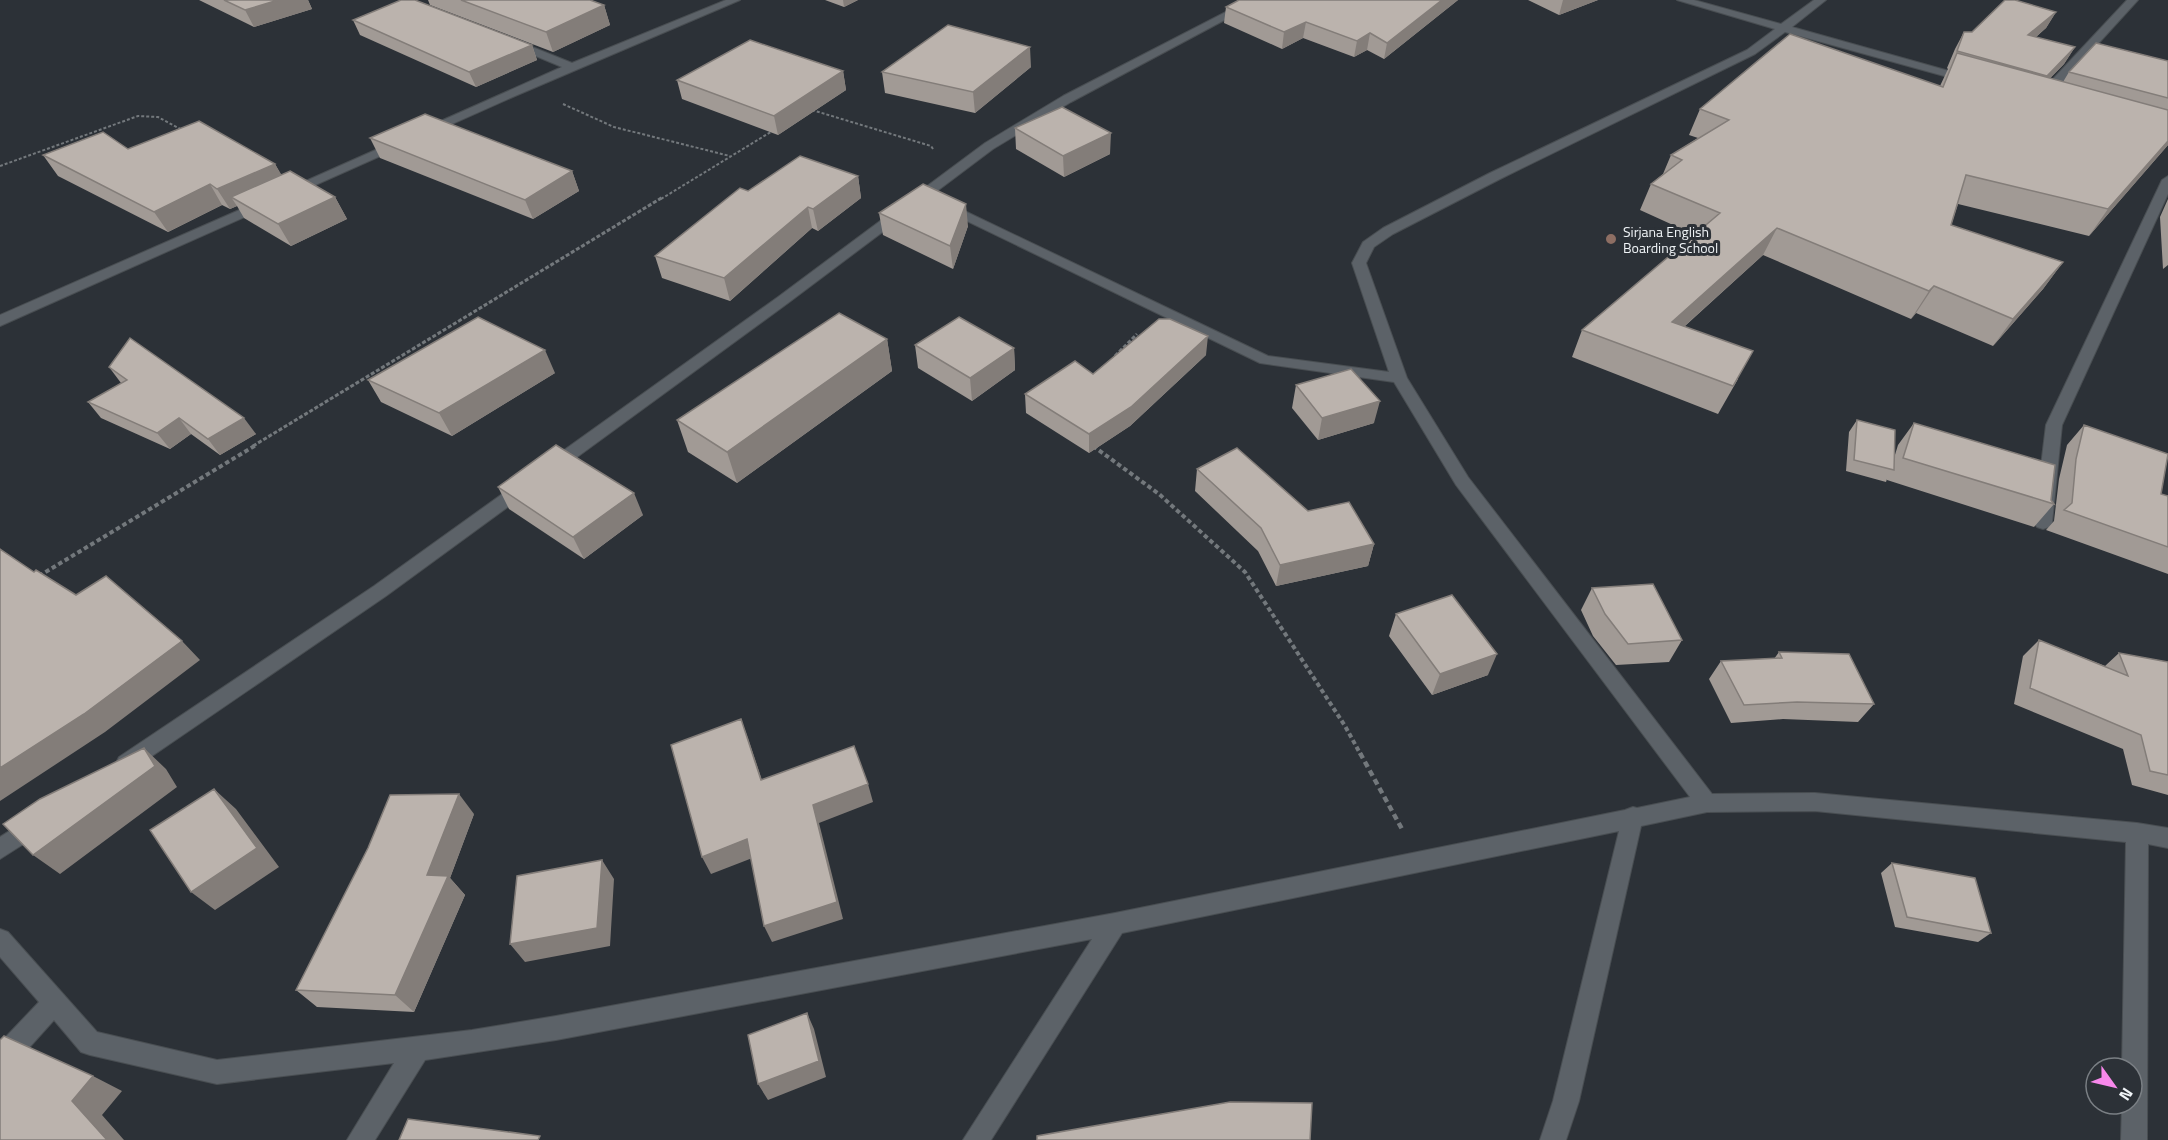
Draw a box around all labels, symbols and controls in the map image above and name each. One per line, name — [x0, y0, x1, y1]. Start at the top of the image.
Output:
place label: Sirjana English Boarding School — [1623, 221, 1718, 258]
marker: Sirjana English Boarding School — [1604, 232, 1618, 246]
north arrow — [2084, 1056, 2144, 1116]
text: N — [2113, 1083, 2139, 1106]

